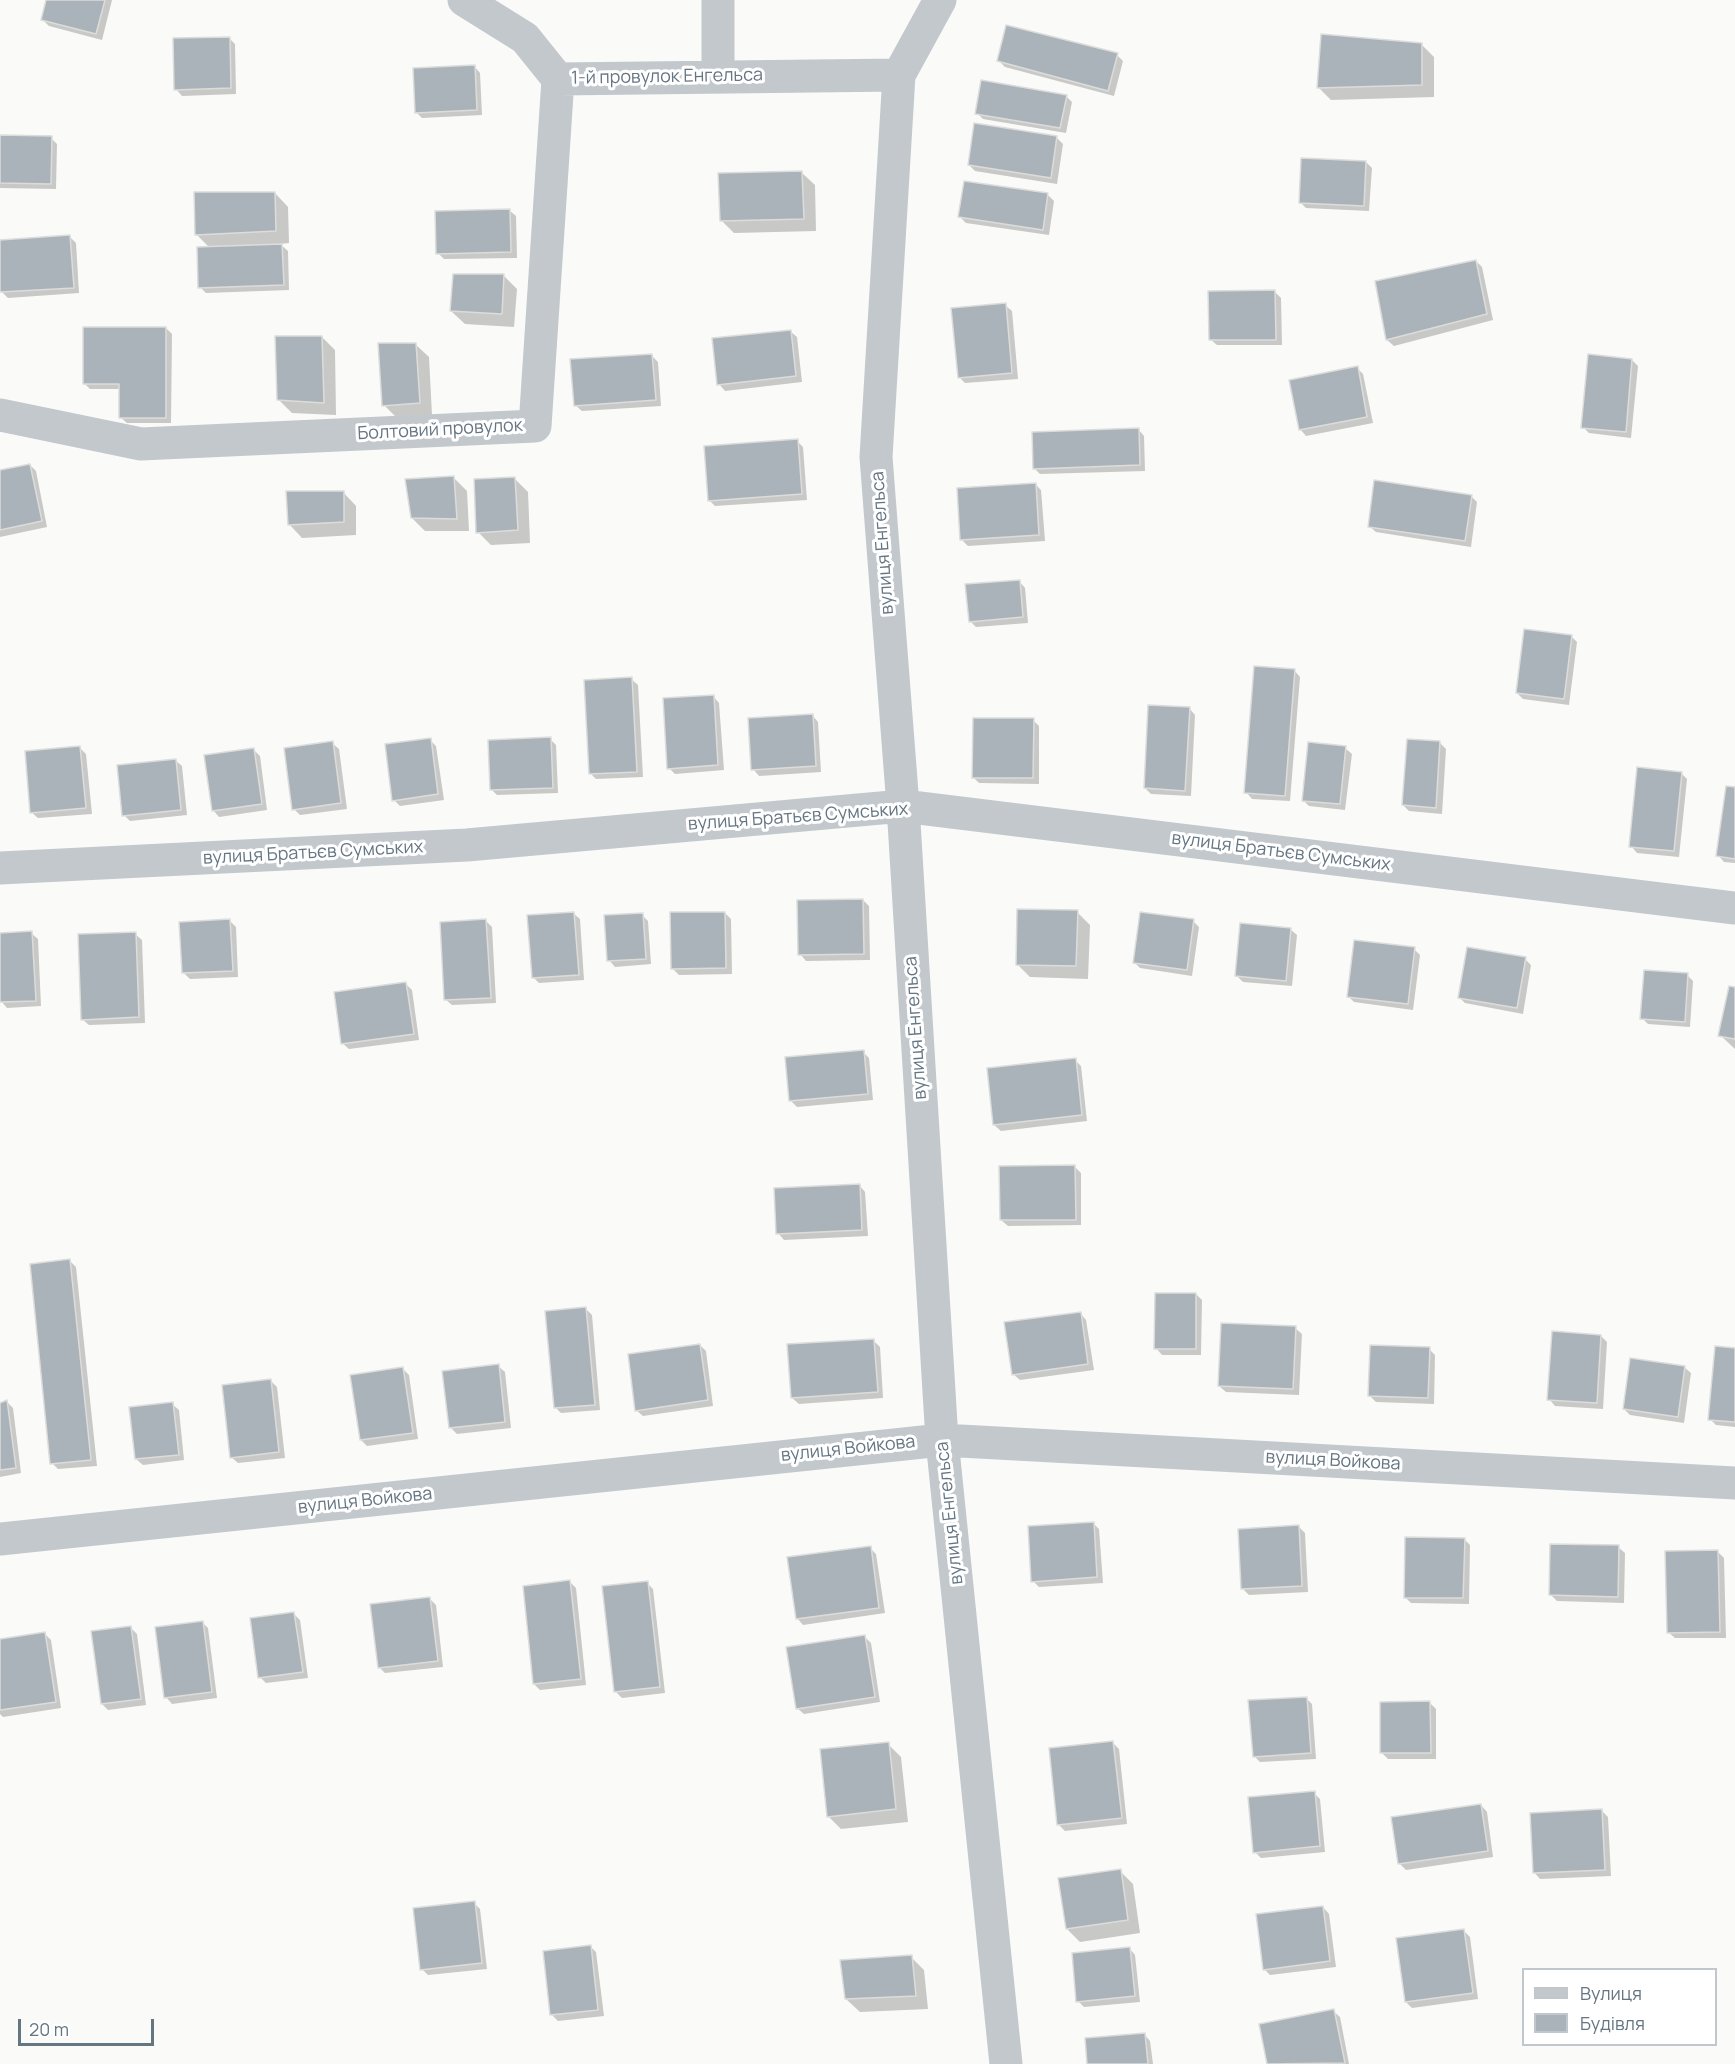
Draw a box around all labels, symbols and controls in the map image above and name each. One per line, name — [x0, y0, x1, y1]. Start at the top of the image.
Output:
street label: 1-й провулок Енгельса — [571, 65, 763, 89]
street label: Болтовий провулок — [357, 415, 523, 445]
street label: вулиця Енгельса — [867, 471, 899, 615]
street label: вулиця Братьєв Сумських — [687, 799, 909, 835]
street label: вулиця Братьєв Сумських — [1170, 828, 1392, 876]
street label: вулиця Братьєв Сумських — [202, 836, 424, 870]
street label: вулиця Енгельса — [900, 956, 932, 1100]
street label: вулиця Войкова — [780, 1431, 916, 1467]
street label: вулиця Енгельса — [932, 1440, 968, 1586]
street label: вулиця Войкова — [1265, 1447, 1401, 1475]
street label: вулиця Войкова — [297, 1483, 433, 1519]
legend — [1522, 1968, 1717, 2046]
text: Вулиця — [1580, 1981, 1642, 2005]
scale bar — [21, 2007, 158, 2045]
text: Будівля — [1580, 2011, 1645, 2035]
text: 20 m — [29, 2017, 69, 2041]

